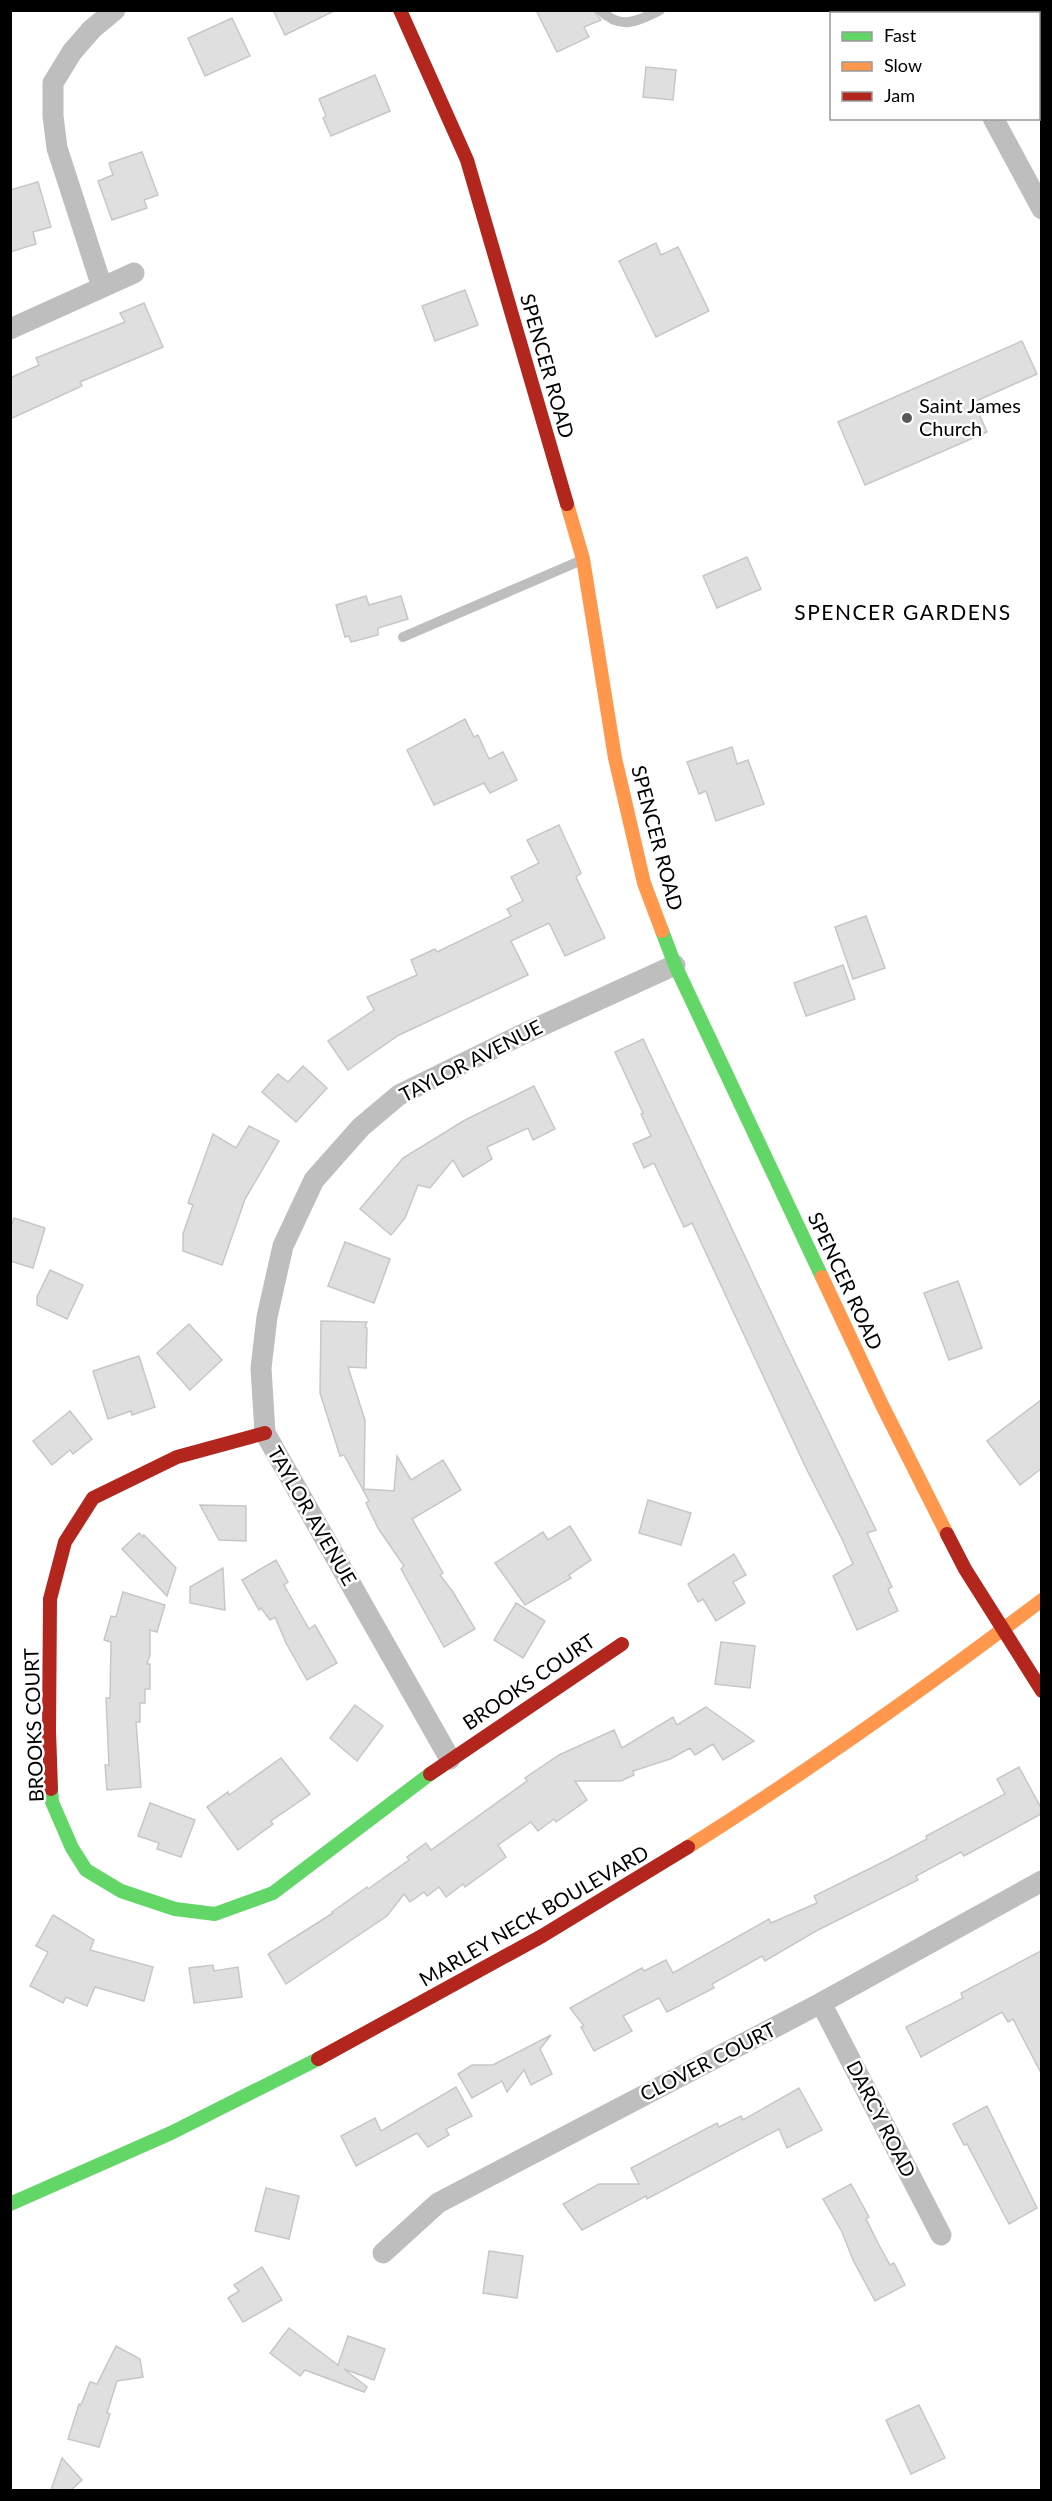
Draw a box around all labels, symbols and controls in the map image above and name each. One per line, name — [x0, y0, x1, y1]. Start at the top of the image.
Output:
legend — [830, 12, 1040, 120]
text: Fast — [884, 24, 917, 46]
text: Slow — [884, 54, 922, 76]
text: Jam — [884, 84, 915, 106]
street label: SPENCER ROAD — [516, 291, 580, 441]
place label: Saint James Church — [919, 393, 1021, 440]
marker: Saint James Church — [900, 411, 914, 425]
district label: SPENCER GARDENS — [794, 599, 1012, 624]
street label: SPENCER ROAD — [627, 763, 689, 913]
street label: TAYLOR AVENUE — [395, 1014, 546, 1106]
street label: SPENCER ROAD — [804, 1208, 888, 1353]
street label: TAYLOR AVENUE — [263, 1442, 362, 1589]
street label: BROOKS COURT — [458, 1628, 599, 1734]
street label: BROOKS COURT — [18, 1647, 48, 1803]
street label: MARLEY NECK BOULEVARD — [415, 1840, 652, 1991]
street label: CLOVER COURT — [636, 2017, 780, 2106]
street label: DARCY ROAD — [842, 2056, 922, 2181]

